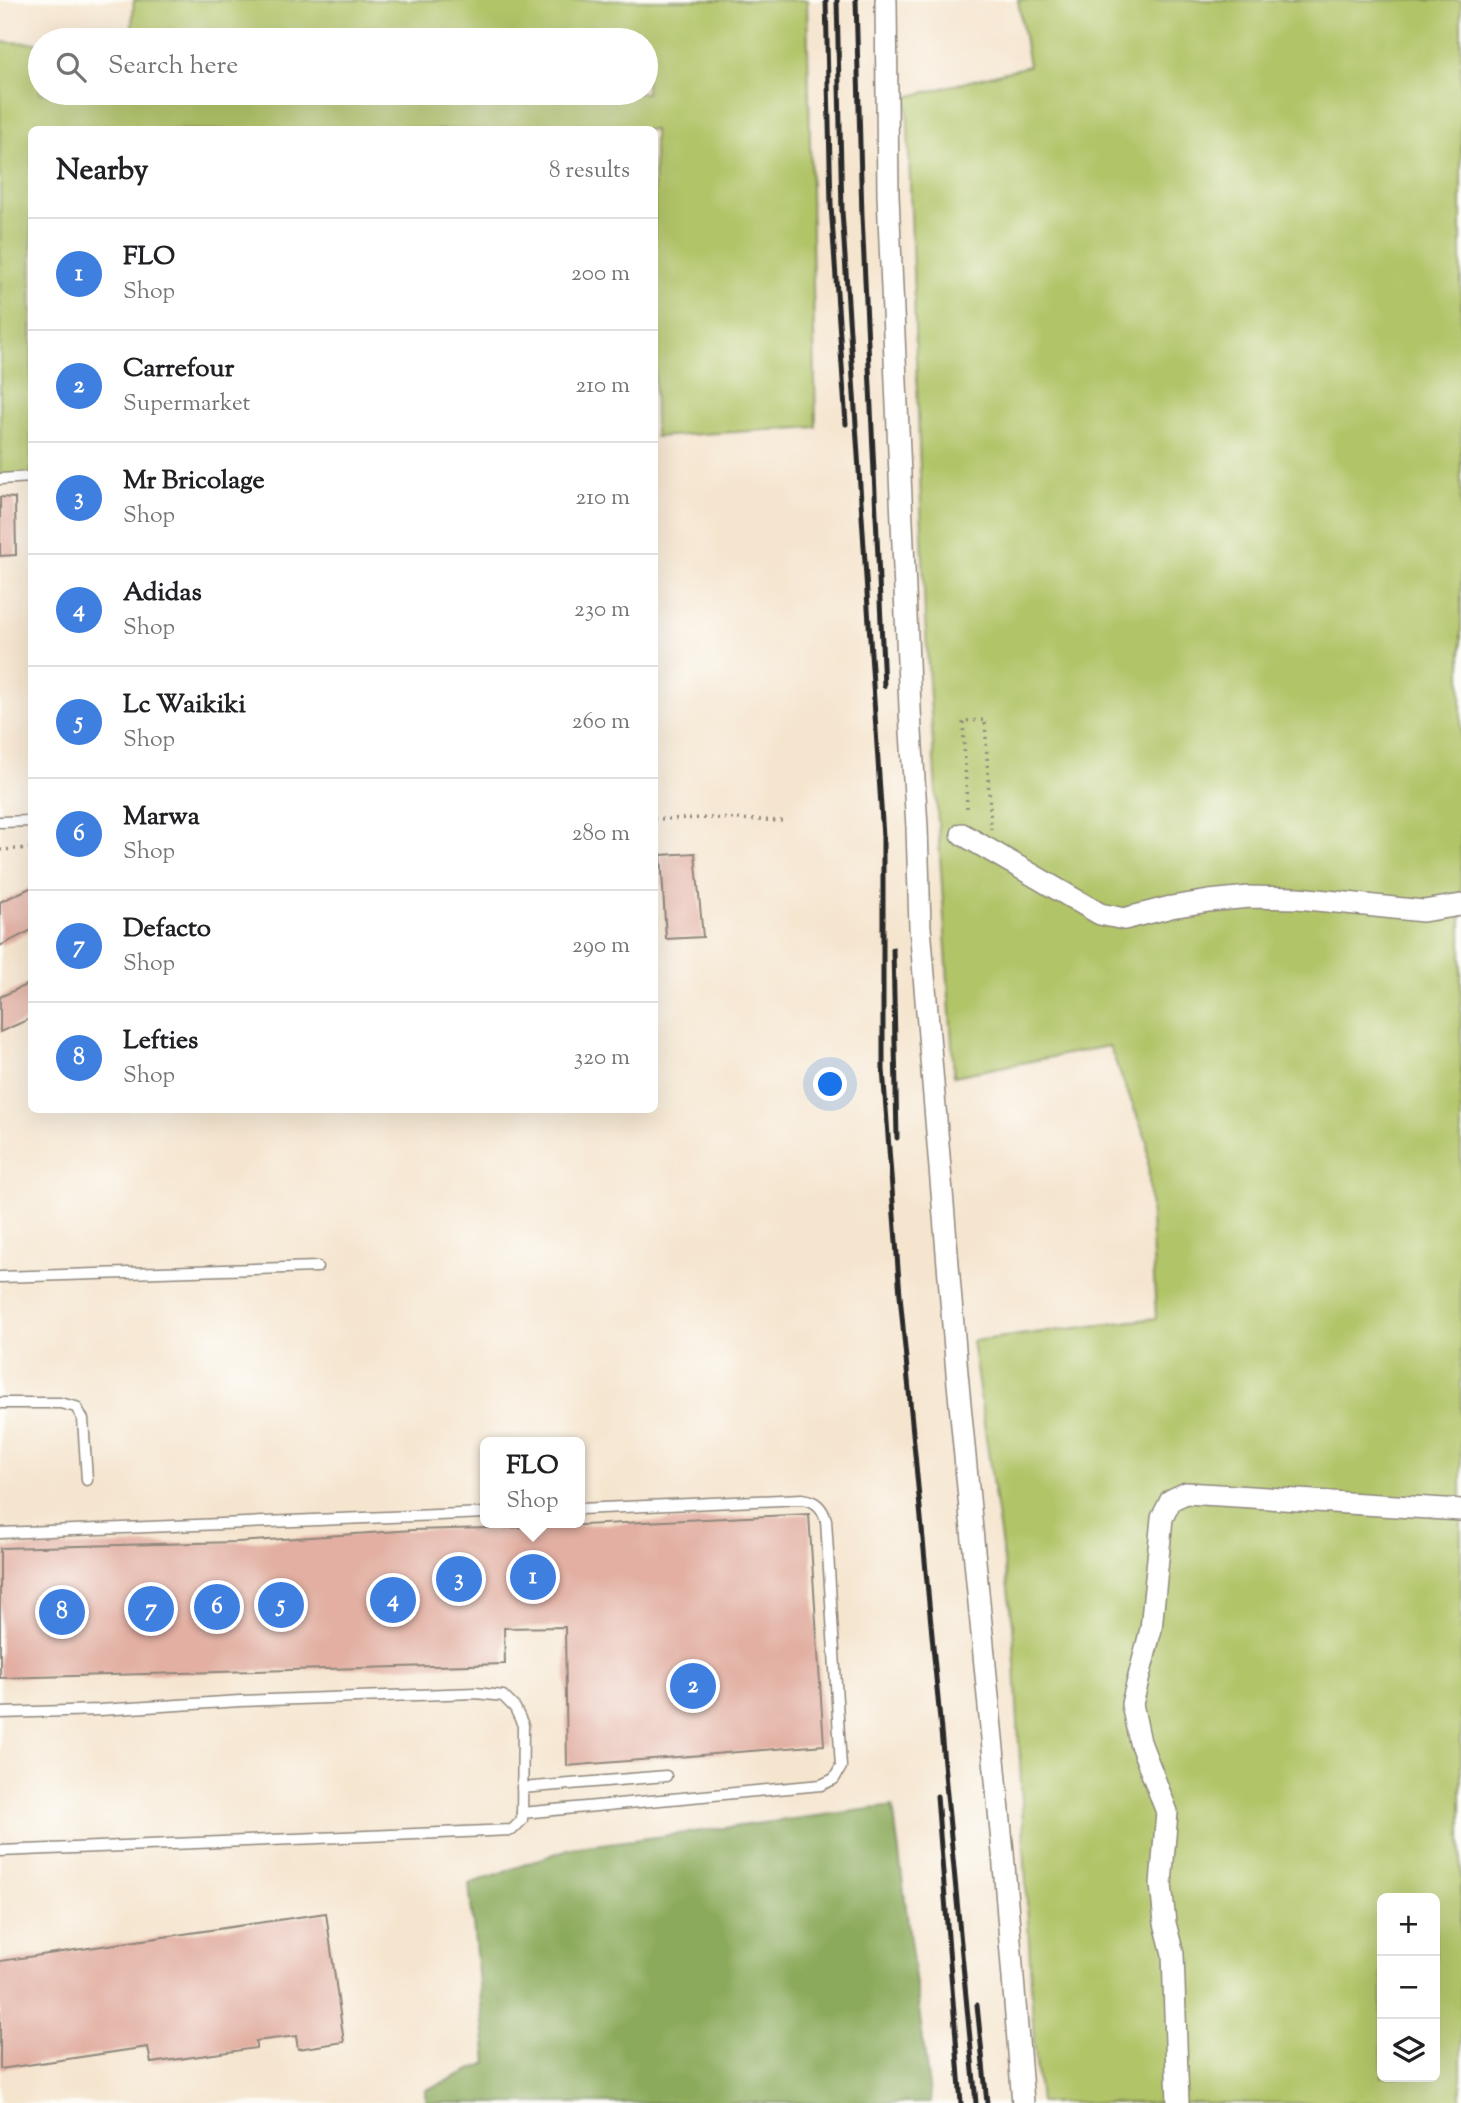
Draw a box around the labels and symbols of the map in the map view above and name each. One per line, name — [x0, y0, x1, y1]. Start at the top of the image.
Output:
your location — [813, 1067, 847, 1101]
pin: 1 — [510, 1551, 556, 1603]
pin: 3 — [436, 1553, 482, 1605]
pin: 4 — [370, 1574, 416, 1626]
pin: 5 — [258, 1579, 304, 1631]
pin: 6 — [194, 1581, 240, 1633]
pin: 7 — [128, 1583, 174, 1635]
pin: 8 — [39, 1586, 85, 1638]
pin: 2 — [670, 1660, 716, 1712]

